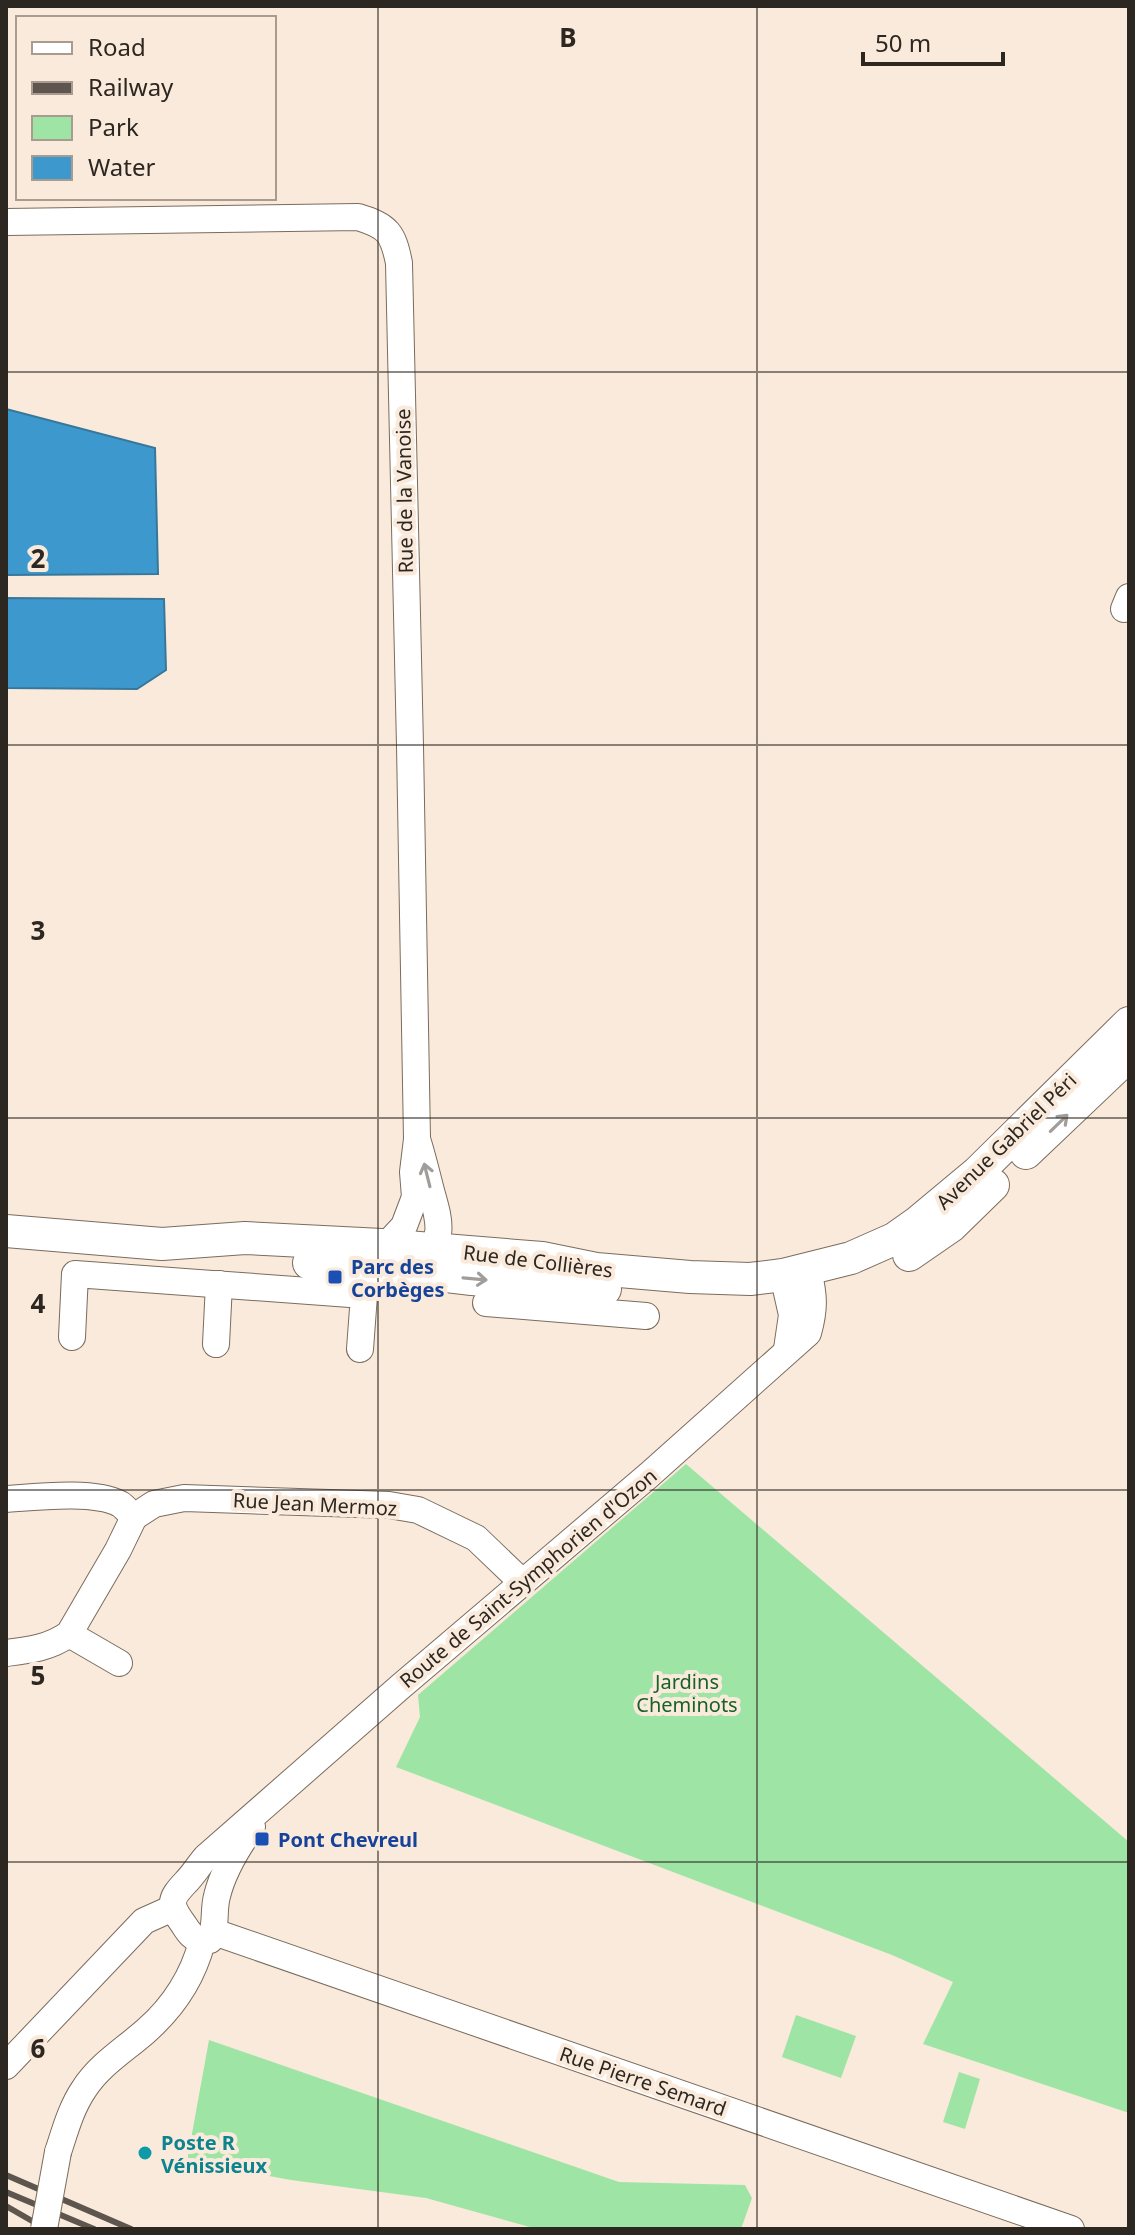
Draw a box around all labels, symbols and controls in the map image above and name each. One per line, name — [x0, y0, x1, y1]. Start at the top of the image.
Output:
legend — [16, 16, 276, 200]
scale bar — [863, 16, 1003, 66]
text: B — [559, 19, 577, 55]
text: 50 m — [875, 26, 931, 59]
text: Road — [88, 30, 146, 63]
text: Railway — [88, 70, 174, 103]
text: Park — [88, 110, 139, 143]
text: Water — [88, 150, 156, 183]
street label: Rue de la Vanoise — [389, 408, 419, 574]
text: 2 — [31, 540, 46, 576]
text: 3 — [31, 912, 45, 948]
street label: Avenue Gabriel Péri — [930, 1067, 1082, 1215]
one-way arrow — [1048, 1114, 1068, 1132]
one-way arrow — [419, 1163, 434, 1189]
street label: Rue de Collières — [462, 1238, 614, 1284]
place label: Parc des Corbèges — [351, 1253, 444, 1303]
marker: Parc des Corbèges — [326, 1268, 344, 1286]
one-way arrow — [461, 1272, 487, 1287]
text: 4 — [31, 1285, 46, 1321]
street label: Route de Saint-Symphorien d'Ozon — [394, 1462, 662, 1694]
street label: Rue Jean Mermoz — [232, 1486, 398, 1522]
text: 5 — [31, 1657, 45, 1693]
park label: Jardins Cheminots — [636, 1668, 738, 1718]
place label: Pont Chevreul — [278, 1826, 418, 1853]
marker: Pont Chevreul — [253, 1830, 271, 1848]
text: 6 — [31, 2030, 46, 2066]
street label: Rue Pierre Semard — [556, 2040, 730, 2122]
place label: Poste R Vénissieux — [161, 2129, 268, 2179]
marker: Poste R Vénissieux — [136, 2144, 154, 2162]

